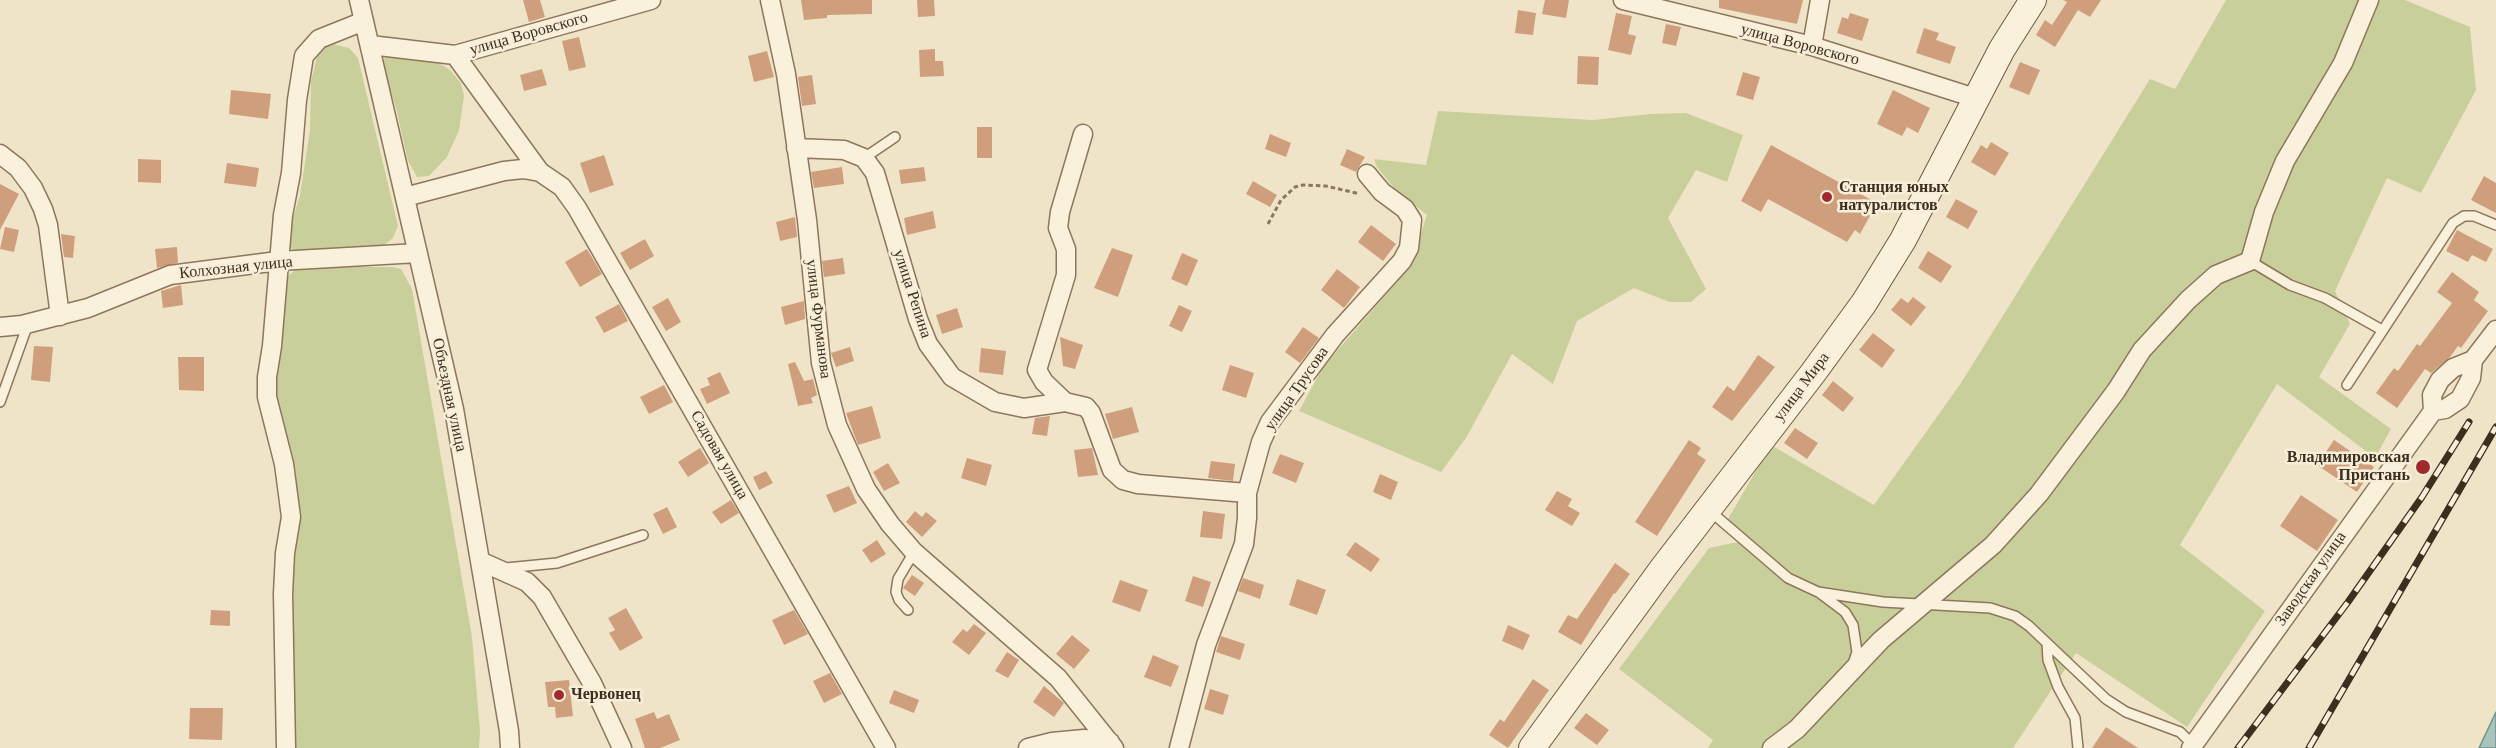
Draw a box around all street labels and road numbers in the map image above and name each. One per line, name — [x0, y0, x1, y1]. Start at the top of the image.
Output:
street label: улица Воровского — [468, 8, 590, 60]
street label: улица Воровского — [1739, 20, 1861, 70]
street label: улица Репина — [889, 247, 935, 341]
street label: Колхозная улица — [178, 253, 294, 283]
street label: улица Фурманова — [801, 258, 835, 380]
street label: Объездная улица — [428, 336, 470, 454]
street label: улица Трусова — [1261, 343, 1333, 435]
street label: улица Мира — [1770, 349, 1834, 425]
street label: Садовая улица — [686, 407, 752, 503]
street label: Заводская улица — [2271, 528, 2351, 630]

